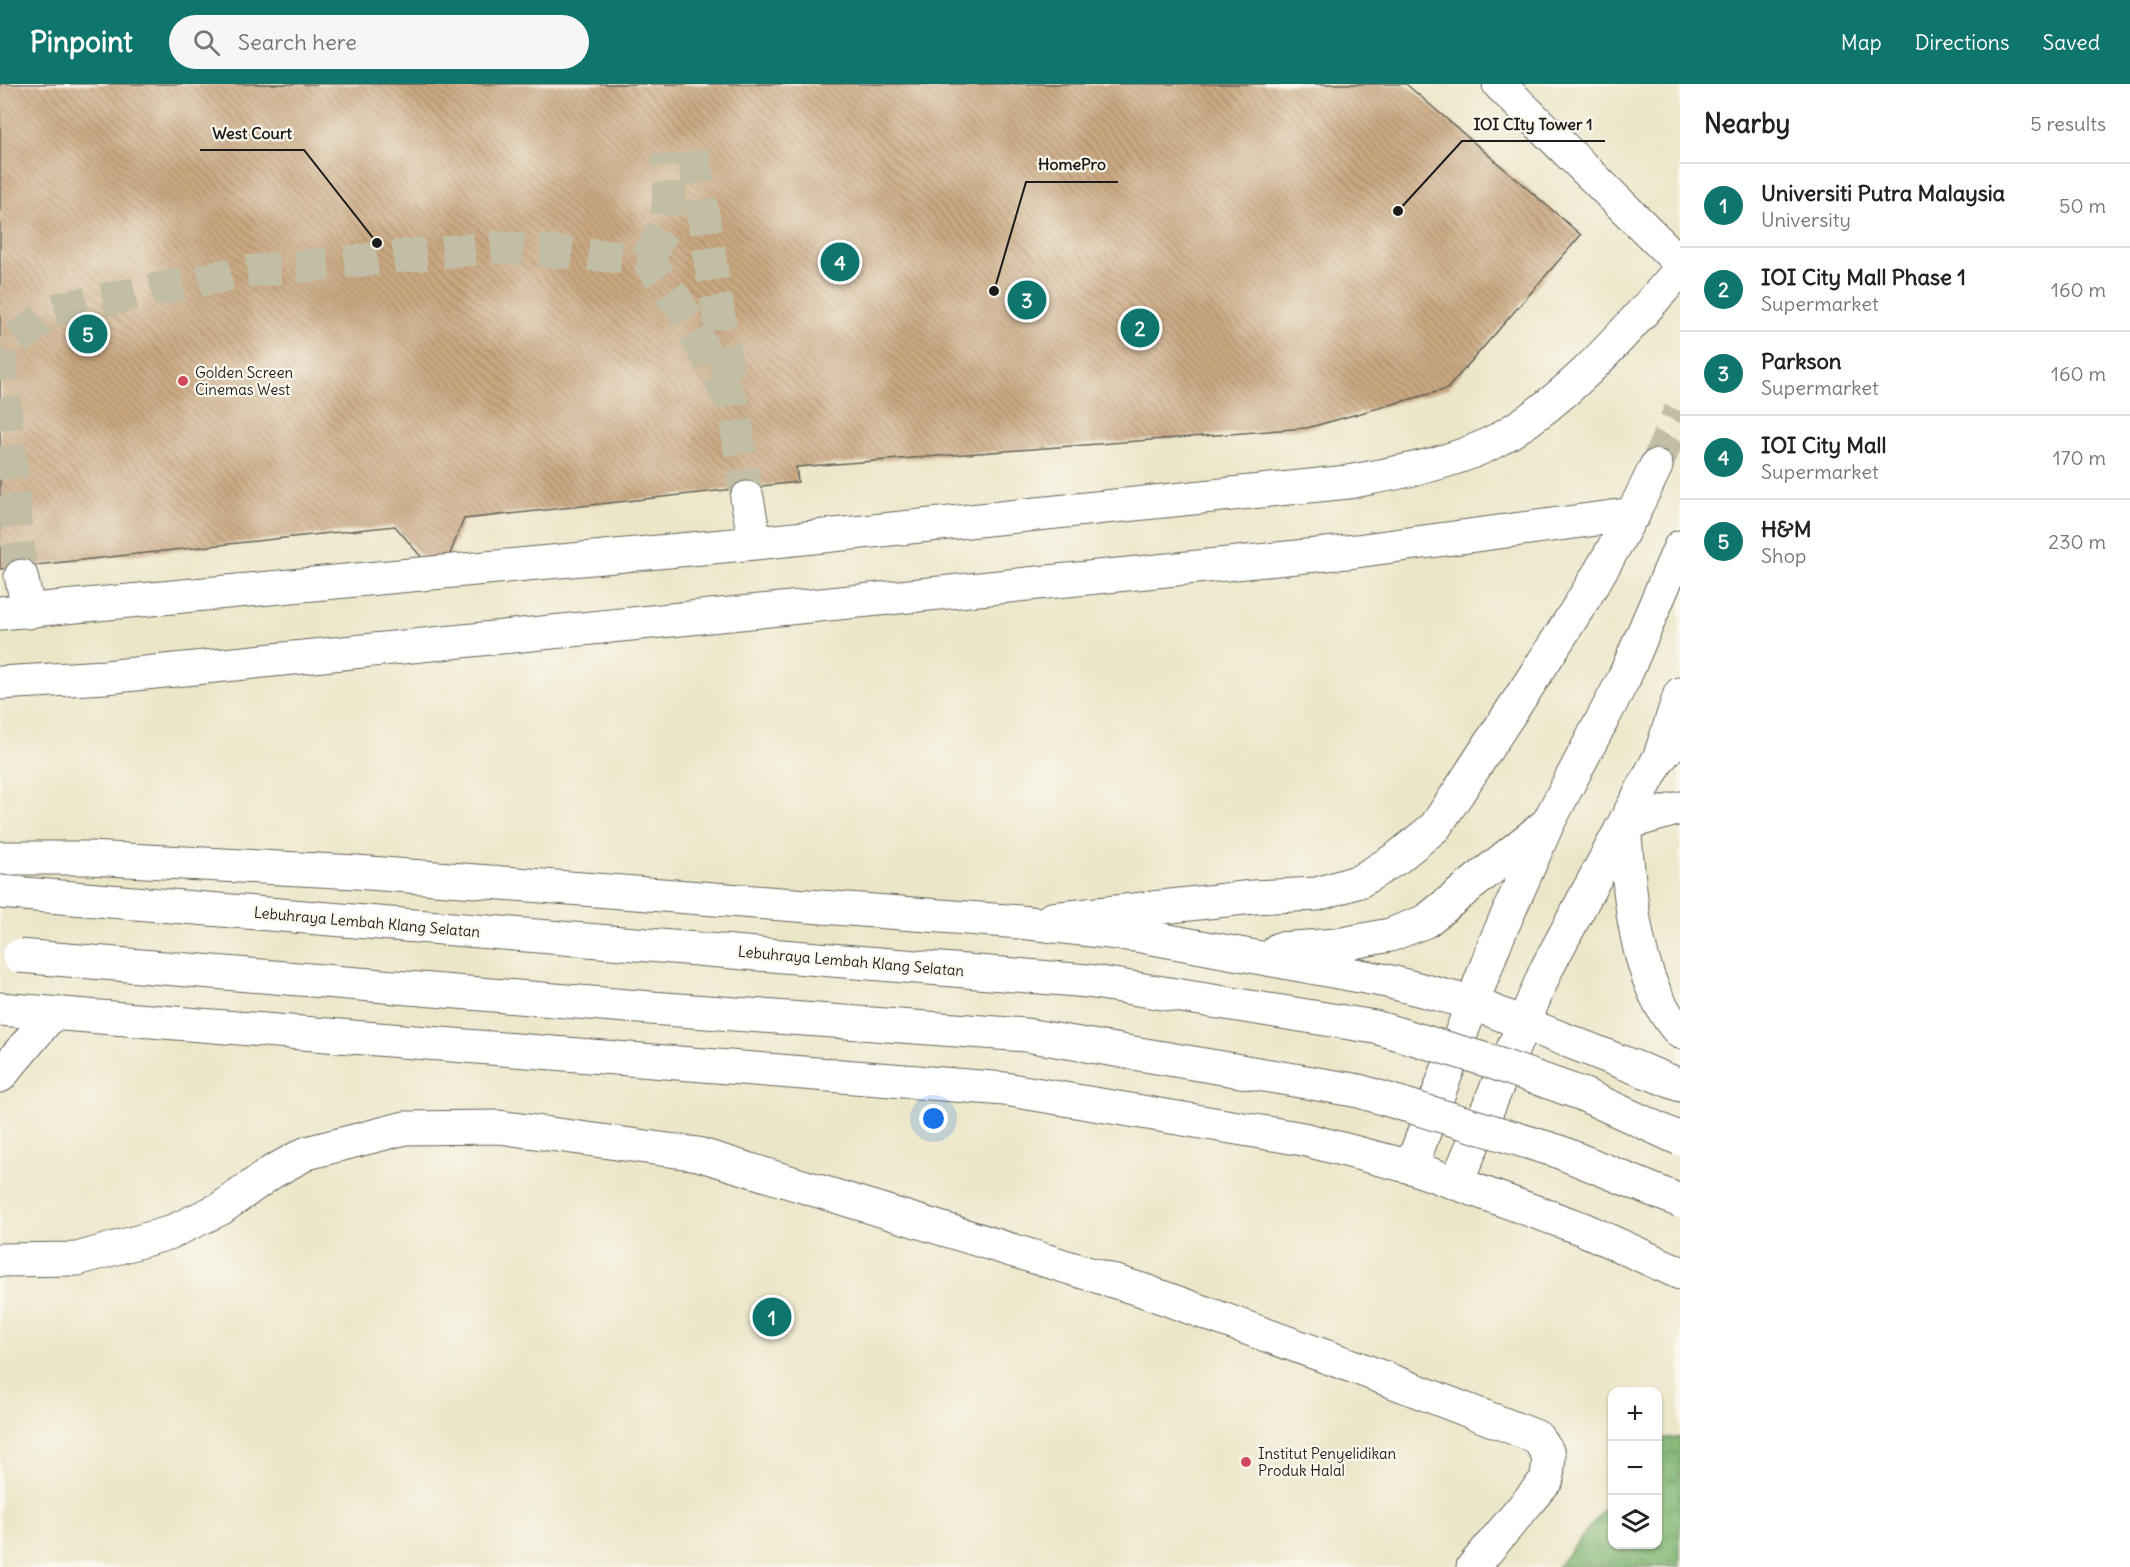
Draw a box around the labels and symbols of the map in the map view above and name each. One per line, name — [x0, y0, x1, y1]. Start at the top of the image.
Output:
callout: IOI CIty Tower 1 — [1462, 107, 1605, 141]
text: IOI CIty Tower 1 — [1473, 114, 1593, 135]
callout: West Court — [200, 116, 304, 150]
text: West Court — [212, 123, 292, 143]
callout: HomePro — [1026, 148, 1118, 182]
text: HomePro — [1038, 154, 1106, 174]
pin: 4 — [820, 240, 860, 285]
pin: 3 — [1008, 278, 1046, 322]
pin: 2 — [1120, 306, 1160, 350]
pin: 5 — [68, 312, 107, 356]
place label: Golden Screen Cinemas West — [195, 363, 294, 399]
marker: Golden Screen Cinemas West — [176, 374, 190, 388]
street label: Lebuhraya Lembah Klang Selatan — [253, 903, 481, 941]
street label: Lebuhraya Lembah Klang Selatan — [737, 942, 965, 980]
your location — [919, 1104, 948, 1133]
pin: 1 — [752, 1294, 792, 1340]
place label: Institut Penyelidikan Produk Halal — [1258, 1444, 1397, 1480]
marker: Institut Penyelidikan Produk Halal — [1239, 1455, 1253, 1469]

